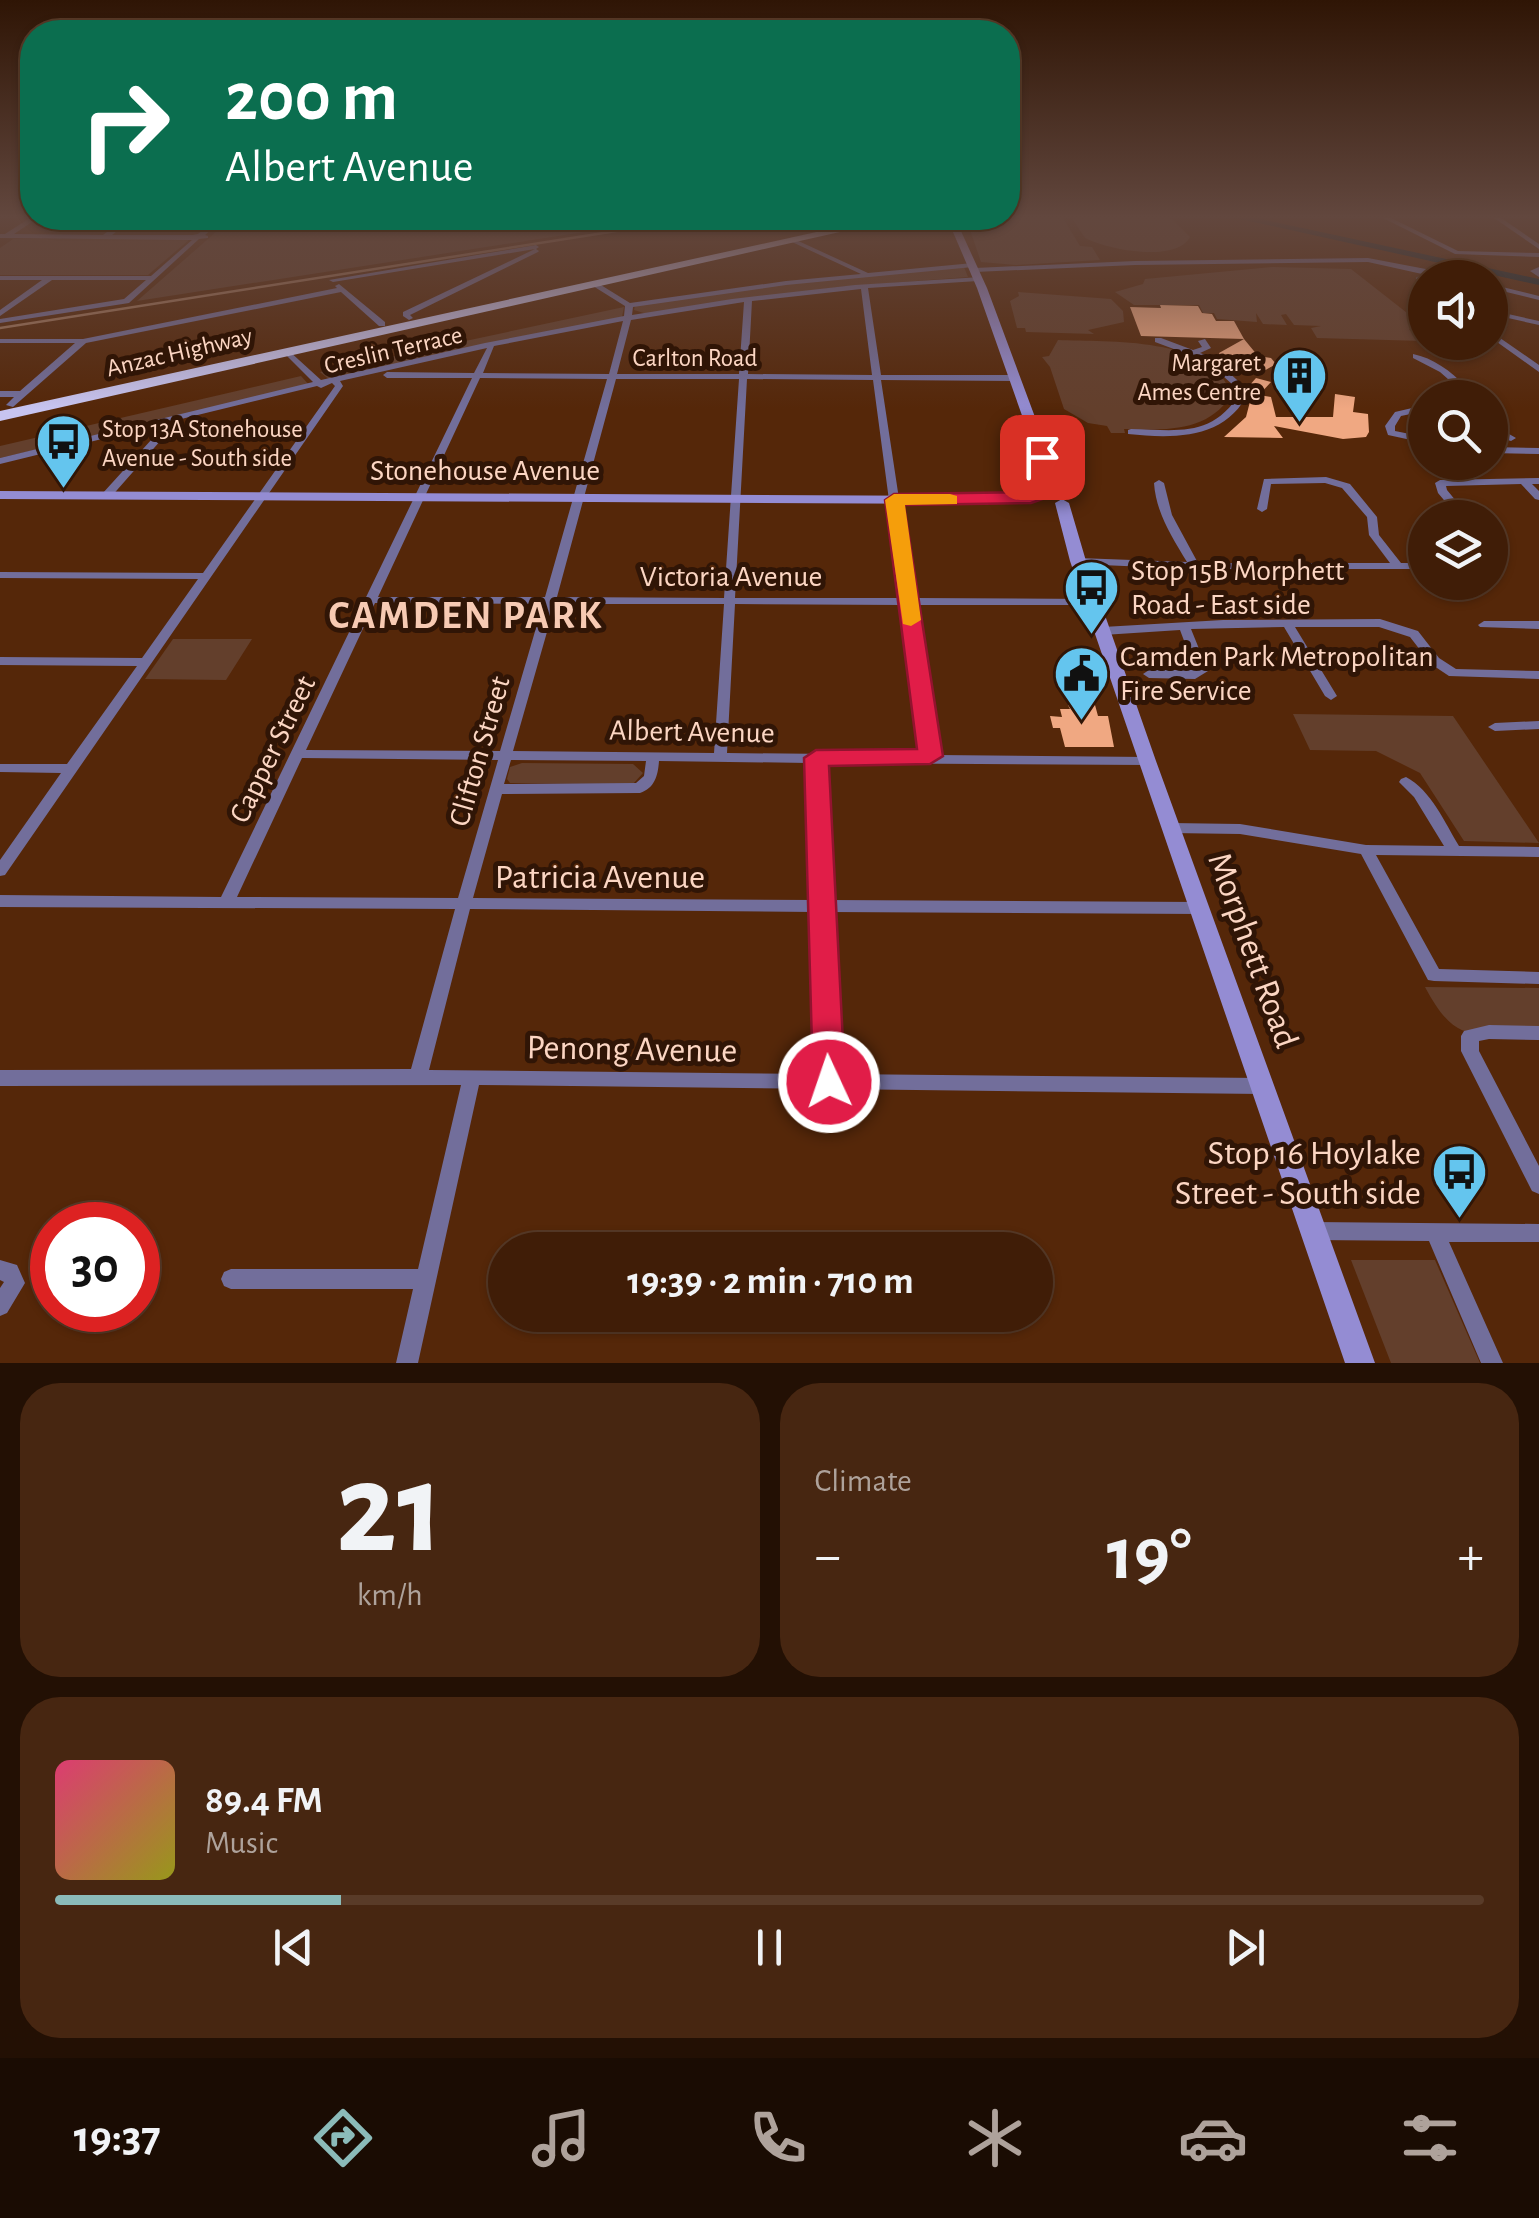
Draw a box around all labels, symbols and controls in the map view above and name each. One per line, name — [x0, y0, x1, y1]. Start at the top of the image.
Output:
icon: right — [60, 60, 190, 190]
text: 200 m — [225, 63, 398, 133]
text: Albert Avenue — [225, 145, 474, 190]
map controls — [1408, 260, 1508, 600]
button: sound — [1408, 260, 1508, 360]
street label: Creslin Terrace — [322, 322, 465, 379]
street label: Anzac Highway — [104, 323, 255, 381]
street label: Carlton Road — [633, 346, 758, 371]
building icon: Margaret Ames Centre — [1270, 346, 1330, 425]
place label: Margaret Ames Centre — [1137, 351, 1261, 405]
button: search — [1408, 380, 1508, 480]
bus stop icon: Stop 13A Stonehouse Avenue - South side — [33, 412, 93, 491]
pin — [1000, 415, 1085, 500]
place label: Stop 13A Stonehouse Avenue - South side — [102, 417, 303, 471]
icon: arrive — [1015, 430, 1070, 485]
street label: Stonehouse Avenue — [370, 456, 600, 486]
button: layers — [1408, 500, 1508, 600]
place label: Stop 15B Morphett Road - East side — [1131, 556, 1345, 620]
bus stop icon: Stop 15B Morphett Road - East side — [1062, 557, 1122, 636]
street label: Victoria Avenue — [640, 562, 822, 592]
district label: CAMDEN PARK — [328, 596, 604, 636]
place label: Camden Park Metropolitan Fire Service — [1120, 642, 1434, 706]
public building icon: Camden Park Metropolitan Fire Service — [1051, 643, 1111, 722]
street label: Capper Street — [225, 671, 321, 828]
street label: Clifton Street — [444, 673, 516, 830]
street label: Albert Avenue — [609, 716, 775, 748]
street label: Morphett Road — [1201, 848, 1304, 1053]
street label: Patricia Avenue — [495, 860, 705, 895]
street label: Penong Avenue — [526, 1030, 738, 1069]
position arrow — [777, 1030, 881, 1134]
place label: Stop 16 Hoylake Street - South side — [1175, 1136, 1421, 1211]
bus stop icon: Stop 16 Hoylake Street - South side — [1430, 1142, 1490, 1221]
speed limit sign: 30 — [30, 1202, 160, 1332]
text: 19:39 · 2 min · 710 m — [627, 1263, 914, 1301]
text: 21 — [336, 1446, 444, 1576]
text: Climate — [815, 1465, 912, 1497]
text: 19° — [1107, 1518, 1192, 1593]
text: − — [815, 1529, 841, 1584]
text: + — [1458, 1529, 1484, 1584]
text: km/h — [357, 1579, 423, 1611]
text: 89.4 FM — [205, 1782, 323, 1820]
text: Music — [205, 1827, 278, 1859]
icon: previous — [266, 1920, 321, 1975]
icon: pause — [742, 1920, 797, 1975]
icon: next — [1218, 1920, 1273, 1975]
icon: directions — [308, 2103, 378, 2173]
icon: music — [526, 2103, 596, 2173]
icon: phone — [743, 2103, 813, 2173]
icon: climate — [960, 2103, 1030, 2173]
icon: car — [1178, 2103, 1248, 2173]
icon: filters — [1395, 2103, 1465, 2173]
text: 19:37 — [74, 2115, 161, 2160]

